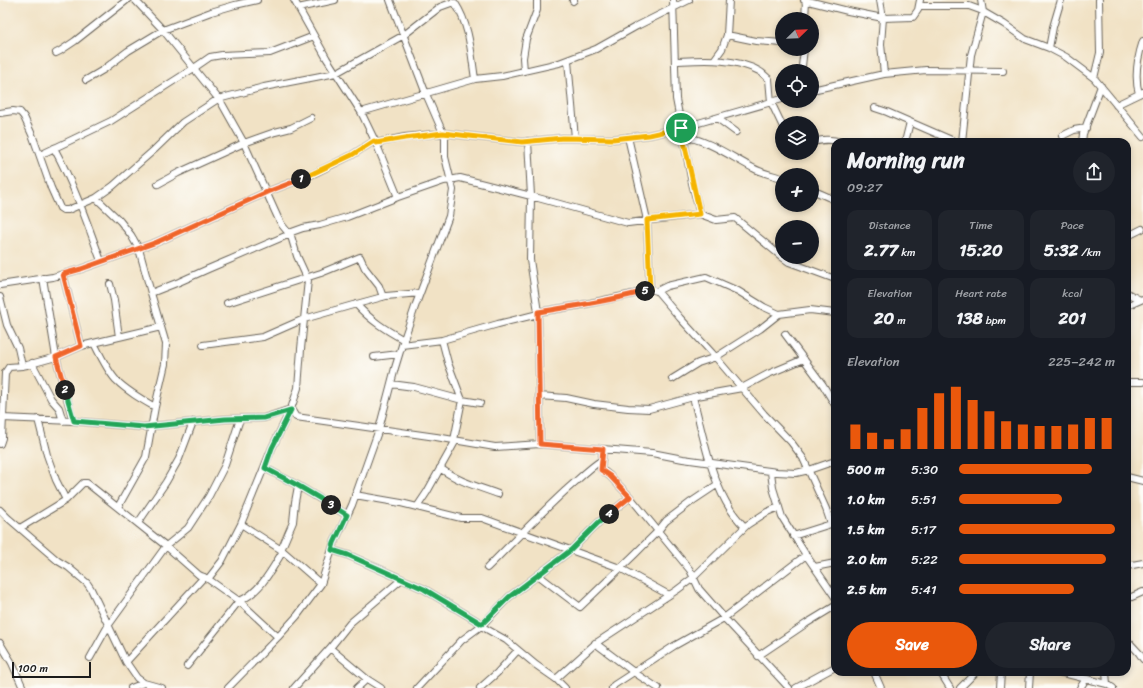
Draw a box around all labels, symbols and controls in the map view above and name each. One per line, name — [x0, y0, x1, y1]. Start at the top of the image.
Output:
north arrow — [775, 12, 819, 56]
map controls — [775, 12, 819, 264]
button: locate — [775, 64, 819, 108]
pin — [664, 111, 698, 145]
button: layers — [775, 116, 819, 160]
icon: arrive — [670, 117, 692, 139]
text: Morning run — [847, 141, 965, 180]
button: share — [1073, 151, 1115, 193]
button: + — [775, 168, 819, 212]
pin: 1 — [291, 169, 311, 189]
text: 1 — [299, 169, 303, 188]
text: 09:27 — [847, 176, 882, 199]
text: Distance — [869, 216, 911, 235]
text: Time — [969, 216, 993, 235]
text: Pace — [1061, 216, 1084, 235]
button: − — [775, 220, 819, 264]
text: 2.77 — [864, 235, 898, 265]
text: 15:20 — [959, 235, 1003, 265]
text: 5:32 — [1044, 235, 1078, 265]
text: km — [898, 243, 915, 262]
text: /km — [1078, 243, 1101, 262]
pin: 5 — [635, 281, 655, 301]
text: 5 — [642, 281, 648, 300]
text: Elevation — [867, 284, 912, 303]
text: Heart rate — [955, 284, 1007, 303]
text: kcal — [1062, 284, 1082, 303]
text: 20 — [874, 303, 894, 333]
text: 138 — [956, 303, 983, 333]
text: 201 — [1058, 303, 1086, 333]
text: m — [894, 311, 906, 330]
text: bpm — [983, 311, 1006, 330]
text: Elevation — [847, 350, 900, 373]
text: 225–242 m — [1048, 350, 1115, 373]
pin: 2 — [55, 380, 75, 400]
text: 2 — [62, 380, 68, 399]
text: 500 m — [847, 458, 885, 481]
text: 5:30 — [911, 458, 938, 481]
text: 1.0 km — [847, 488, 885, 511]
text: 5:51 — [911, 488, 936, 511]
pin: 3 — [321, 495, 341, 515]
text: 3 — [328, 495, 334, 514]
pin: 4 — [599, 504, 619, 524]
text: 4 — [606, 504, 612, 523]
text: 1.5 km — [847, 518, 885, 541]
text: 5:17 — [911, 518, 936, 541]
text: 2.0 km — [847, 548, 887, 571]
text: 5:22 — [911, 548, 938, 571]
text: 2.5 km — [847, 578, 887, 601]
text: 5:41 — [911, 578, 937, 601]
button: Save — [847, 622, 977, 668]
button: Share — [985, 622, 1115, 668]
text: 100 m — [18, 659, 48, 678]
scale bar — [12, 660, 91, 679]

